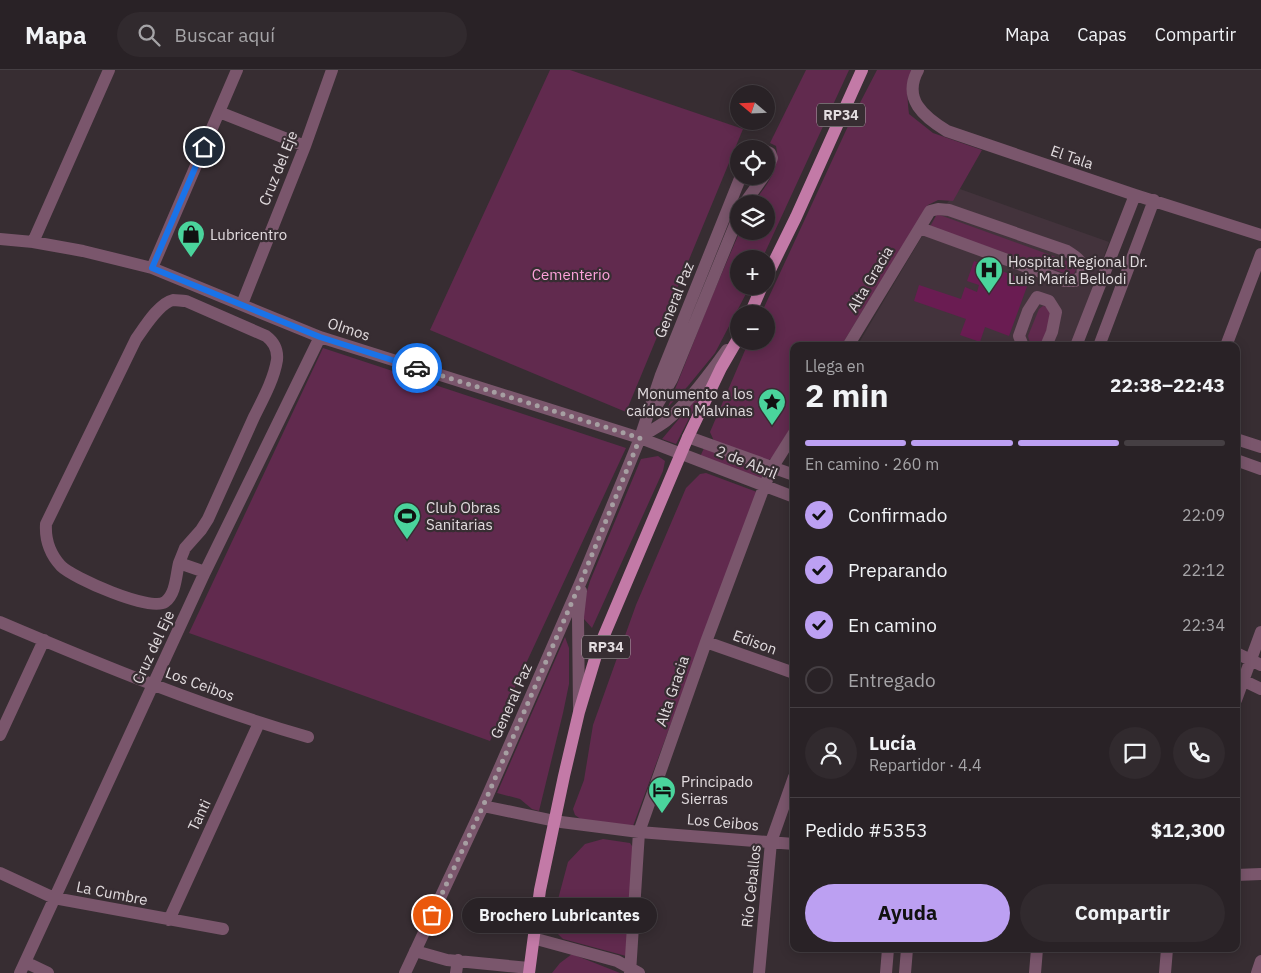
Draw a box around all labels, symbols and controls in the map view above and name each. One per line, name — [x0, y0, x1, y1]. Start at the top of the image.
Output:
search box — [117, 12, 467, 57]
text: Mapa — [25, 19, 87, 51]
icon: search — [135, 21, 163, 49]
text: Buscar aquí — [175, 23, 275, 47]
text: Mapa — [1005, 23, 1049, 46]
text: Capas — [1077, 23, 1127, 46]
text: Compartir — [1155, 23, 1236, 46]
north arrow — [730, 85, 775, 130]
map controls — [730, 85, 775, 350]
road number: RP34 — [817, 104, 865, 126]
pin — [183, 126, 225, 168]
street label: Cruz del Eje — [254, 128, 302, 208]
icon: home — [190, 133, 218, 161]
button: locate — [730, 140, 775, 185]
street label: El Tala — [1048, 141, 1096, 173]
button: layers — [730, 195, 775, 240]
shop icon: Lubricentro — [176, 219, 206, 258]
place label: Lubricentro — [210, 225, 287, 244]
street label: Alta Gracia — [843, 243, 897, 315]
button: + — [730, 250, 775, 295]
place label: Hospital Regional Dr. Luis María Bellodi — [1008, 252, 1148, 288]
hospital icon: Hospital Regional Dr. Luis María Bellodi — [974, 255, 1004, 294]
street label: General Paz — [650, 259, 698, 341]
park label: Cementerio — [532, 265, 610, 284]
button: − — [730, 305, 775, 350]
street label: Olmos — [325, 313, 373, 345]
courier — [392, 343, 442, 393]
icon: car — [403, 354, 431, 382]
text: Llega en — [805, 356, 865, 376]
text: 22:38–22:43 — [1110, 373, 1225, 397]
text: 2 min — [805, 374, 889, 416]
place label: Monumento a los caídos en Malvinas — [626, 384, 753, 420]
place icon: Monumento a los caídos en Malvinas — [757, 387, 787, 426]
street label: 2 de Abril — [713, 441, 781, 483]
text: En camino · 260 m — [805, 454, 939, 474]
place label: Club Obras Sanitarias — [426, 498, 500, 534]
sports icon: Club Obras Sanitarias — [392, 501, 422, 540]
icon: check — [805, 501, 833, 529]
text: Confirmado — [848, 503, 947, 527]
text: 22:09 — [1182, 505, 1225, 525]
icon: check — [805, 556, 833, 584]
text: Preparando — [848, 558, 947, 582]
text: 22:12 — [1182, 560, 1225, 580]
street label: Cruz del Eje — [128, 607, 178, 687]
icon: check — [805, 611, 833, 639]
text: En camino — [848, 613, 937, 637]
text: 22:34 — [1182, 615, 1225, 635]
street label: Edison — [730, 625, 780, 659]
road number: RP34 — [582, 636, 630, 658]
street label: Alta Gracia — [651, 653, 693, 729]
street label: General Paz — [486, 660, 536, 742]
street label: Los Ceibos — [163, 663, 237, 705]
text: Entregado — [848, 668, 936, 692]
button: person — [805, 727, 857, 779]
button: chat — [1109, 727, 1161, 779]
button: phone — [1173, 727, 1225, 779]
text: Lucía — [869, 731, 916, 755]
text: Repartidor · 4.4 — [869, 755, 982, 775]
place label: Principado Sierras — [681, 772, 753, 808]
hotel icon: Principado Sierras — [647, 775, 677, 814]
street label: Tanti — [183, 796, 215, 834]
street label: Los Ceibos — [686, 809, 760, 835]
text: Pedido #5353 — [805, 818, 928, 842]
text: $12,300 — [1151, 818, 1225, 842]
street label: Río Ceballos — [737, 844, 765, 928]
street label: La Cumbre — [75, 877, 149, 909]
button: Ayuda — [805, 884, 1010, 942]
button: Compartir — [1020, 884, 1225, 942]
pin — [411, 894, 453, 936]
callout: Brochero Lubricantes — [462, 898, 657, 932]
icon: bag — [418, 901, 446, 929]
text: Brochero Lubricantes — [479, 905, 640, 925]

